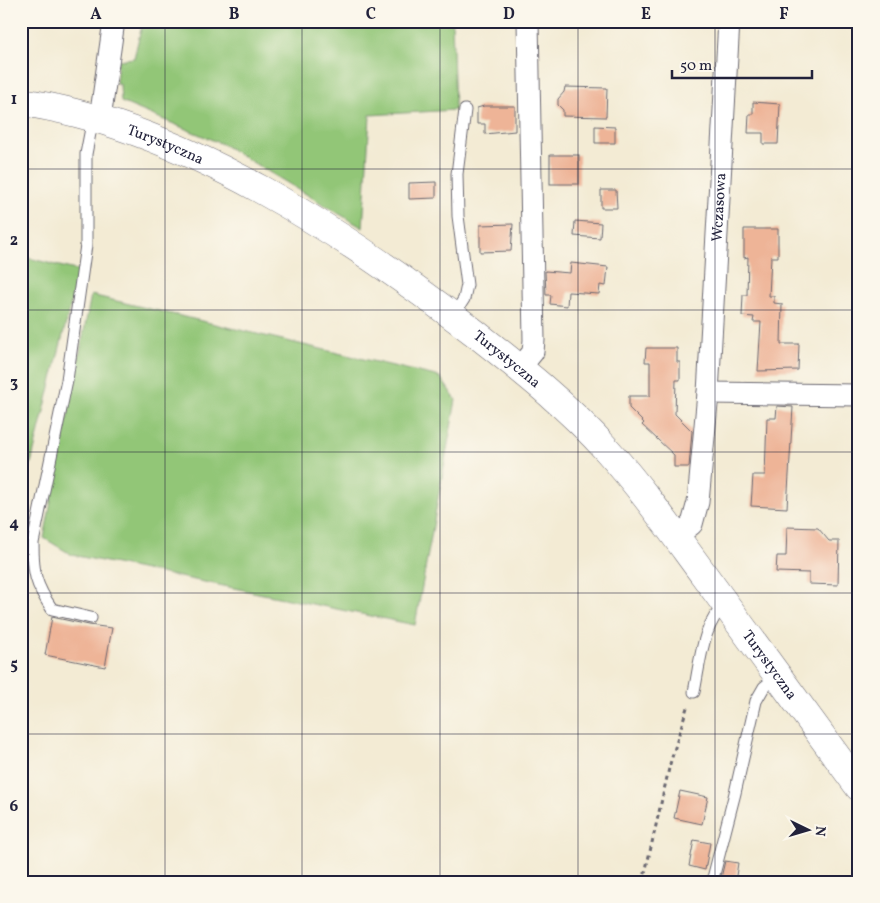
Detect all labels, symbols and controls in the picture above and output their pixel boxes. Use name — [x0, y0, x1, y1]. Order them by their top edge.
text: A — [90, 4, 102, 26]
text: B — [229, 4, 240, 26]
text: C — [366, 4, 376, 26]
text: D — [503, 4, 515, 26]
text: E — [641, 4, 651, 26]
text: F — [779, 4, 789, 26]
scale bar — [672, 48, 812, 80]
text: 50 m — [680, 56, 712, 77]
text: 1 — [11, 89, 17, 111]
street label: Turystyczna — [124, 120, 207, 171]
street label: Wczasowa — [708, 172, 732, 242]
text: 2 — [10, 230, 18, 252]
street label: Turystyczna — [468, 326, 545, 394]
text: 3 — [10, 372, 18, 394]
text: 4 — [9, 513, 19, 535]
street label: Turystyczna — [736, 627, 801, 705]
text: 5 — [10, 654, 18, 676]
text: 6 — [10, 796, 19, 818]
north arrow — [782, 806, 832, 856]
text: N — [810, 825, 829, 837]

